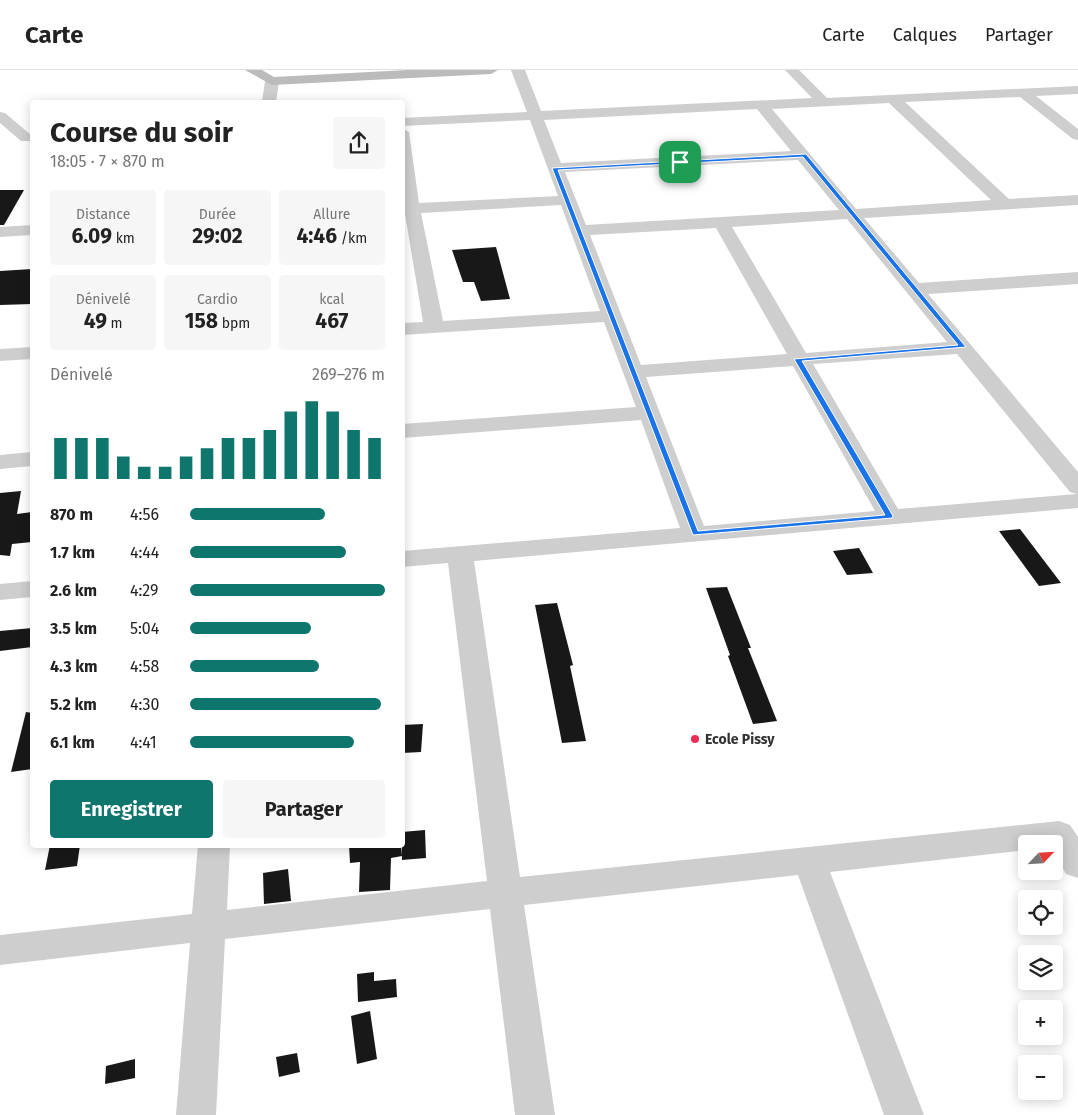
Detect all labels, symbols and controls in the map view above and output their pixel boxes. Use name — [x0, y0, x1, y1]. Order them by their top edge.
text: Carte — [25, 21, 83, 49]
text: Carte — [822, 24, 865, 46]
text: Calques — [893, 24, 957, 46]
text: Partager — [985, 24, 1053, 46]
text: Course du soir — [50, 116, 233, 149]
button: share — [333, 117, 385, 169]
pin — [659, 141, 701, 183]
icon: arrive — [666, 148, 694, 176]
text: 18:05 · 7 × 870 m — [50, 152, 165, 171]
text: Distance — [76, 206, 130, 223]
text: Durée — [199, 206, 236, 223]
text: Allure — [313, 206, 350, 223]
text: 6.09 — [72, 223, 112, 249]
text: 29:02 — [192, 223, 243, 249]
text: 4:46 — [296, 223, 337, 249]
text: km — [112, 230, 135, 247]
text: /km — [337, 230, 367, 247]
text: Dénivelé — [76, 291, 131, 308]
text: Cardio — [197, 291, 238, 308]
text: kcal — [319, 291, 344, 308]
text: 49 — [84, 308, 107, 334]
text: 158 — [185, 308, 218, 334]
text: 467 — [315, 308, 348, 334]
text: m — [107, 315, 123, 332]
text: bpm — [218, 315, 250, 332]
text: Dénivelé — [50, 365, 113, 384]
text: 269–276 m — [312, 365, 385, 384]
text: 870 m — [50, 505, 93, 524]
text: 4:56 — [130, 505, 159, 524]
text: 1.7 km — [50, 543, 95, 562]
text: 4:44 — [130, 543, 159, 562]
text: 2.6 km — [50, 581, 97, 600]
text: 4:29 — [130, 581, 159, 600]
text: 3.5 km — [50, 619, 97, 638]
text: 5:04 — [130, 619, 159, 638]
text: 4.3 km — [50, 657, 98, 676]
text: 4:58 — [130, 657, 159, 676]
text: 5.2 km — [50, 695, 97, 714]
text: 4:30 — [130, 695, 159, 714]
place label: Ecole Pissy — [705, 731, 775, 748]
text: 6.1 km — [50, 733, 95, 752]
text: 4:41 — [130, 733, 157, 752]
marker: Ecole Pissy — [689, 733, 701, 745]
button: Enregistrer — [50, 780, 213, 838]
button: Partager — [223, 780, 385, 838]
north arrow — [1018, 835, 1062, 880]
map controls — [1018, 835, 1063, 1100]
button: locate — [1018, 890, 1063, 935]
button: layers — [1018, 945, 1063, 990]
button: + — [1018, 1000, 1063, 1045]
button: − — [1018, 1055, 1063, 1100]

